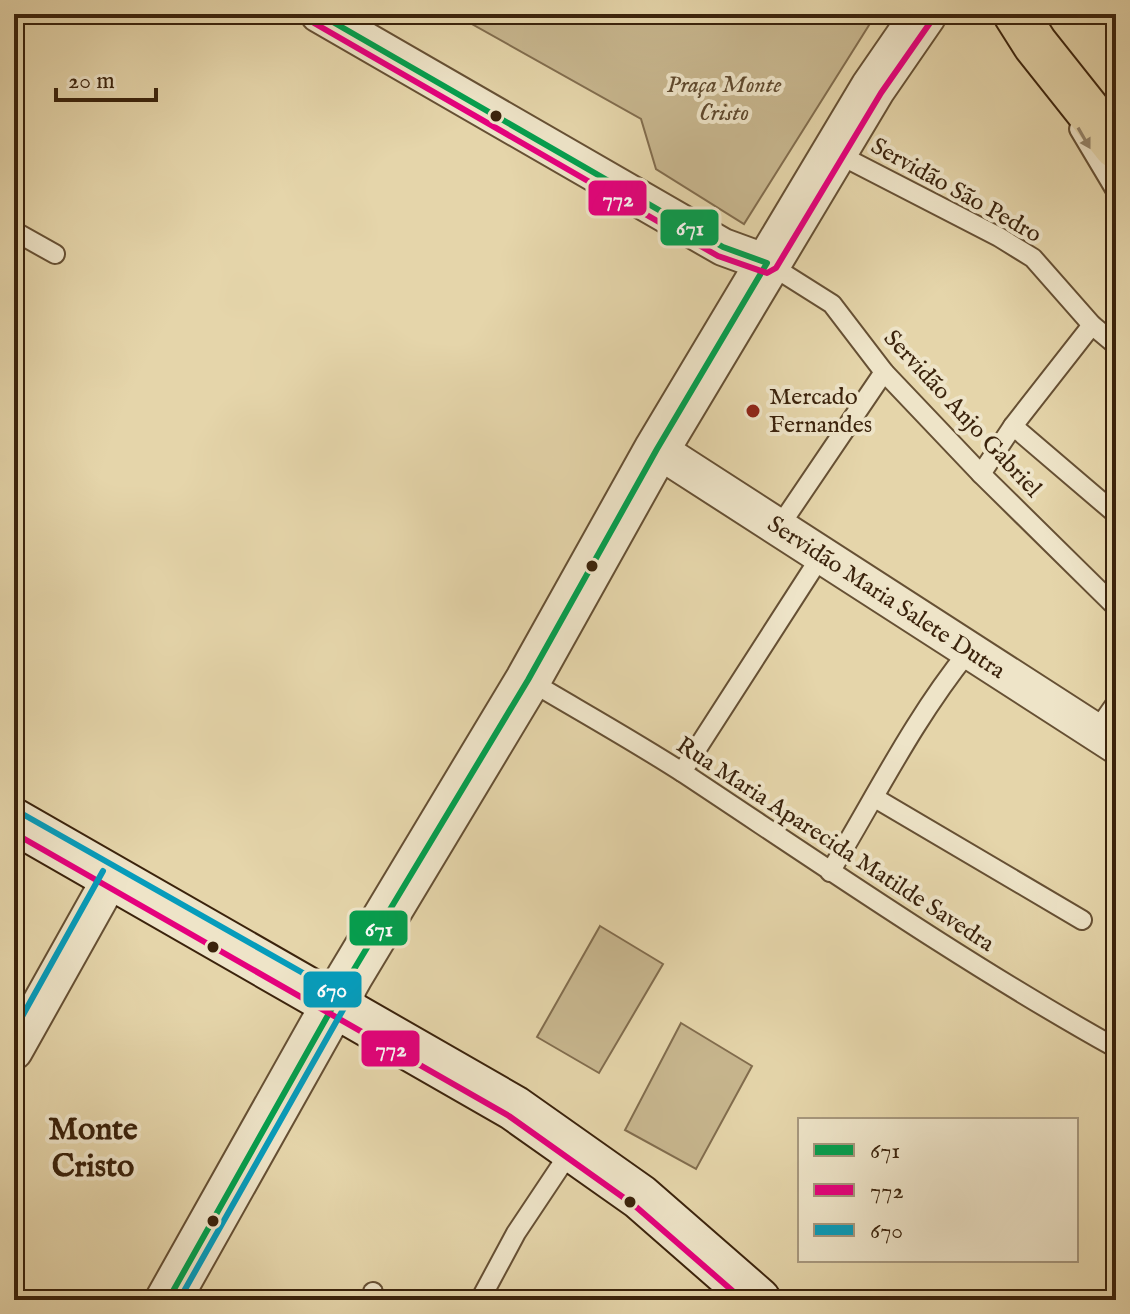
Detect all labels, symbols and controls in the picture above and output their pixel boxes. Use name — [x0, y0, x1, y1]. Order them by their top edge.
scale bar — [56, 52, 156, 102]
text: 20 m — [68, 66, 115, 97]
park label: Praça Monte Cristo — [667, 70, 781, 129]
unlabelled marker — [488, 108, 504, 124]
one-way arrow — [1077, 127, 1091, 149]
street label: Servidão São Pedro — [865, 131, 1047, 251]
line badge: 772 — [587, 179, 648, 217]
text: 772 — [603, 186, 633, 214]
line badge: 671 — [659, 208, 720, 247]
text: 671 — [676, 215, 704, 243]
street label: Servidão Anjo Gabriel — [876, 324, 1048, 505]
place label: Mercado Fernandes — [769, 382, 872, 441]
marker: Mercado Fernandes — [744, 402, 762, 420]
street label: Servidão Maria Salete Dutra — [761, 509, 1012, 687]
unlabelled marker — [584, 558, 600, 574]
street label: Rua Maria Aparecida Matilde Savedra — [670, 730, 1001, 960]
line badge: 671 — [348, 909, 409, 947]
text: 671 — [365, 916, 393, 944]
unlabelled marker — [205, 939, 221, 955]
line badge: 670 — [302, 970, 363, 1009]
text: 670 — [317, 977, 347, 1005]
line badge: 772 — [360, 1029, 421, 1068]
text: 772 — [376, 1036, 406, 1064]
district label: Monte Cristo — [48, 1110, 138, 1188]
legend — [798, 1118, 1078, 1262]
text: 671 — [870, 1136, 900, 1167]
text: 772 — [870, 1176, 904, 1207]
unlabelled marker — [622, 1194, 638, 1210]
unlabelled marker — [205, 1213, 221, 1229]
text: 670 — [870, 1216, 903, 1247]

